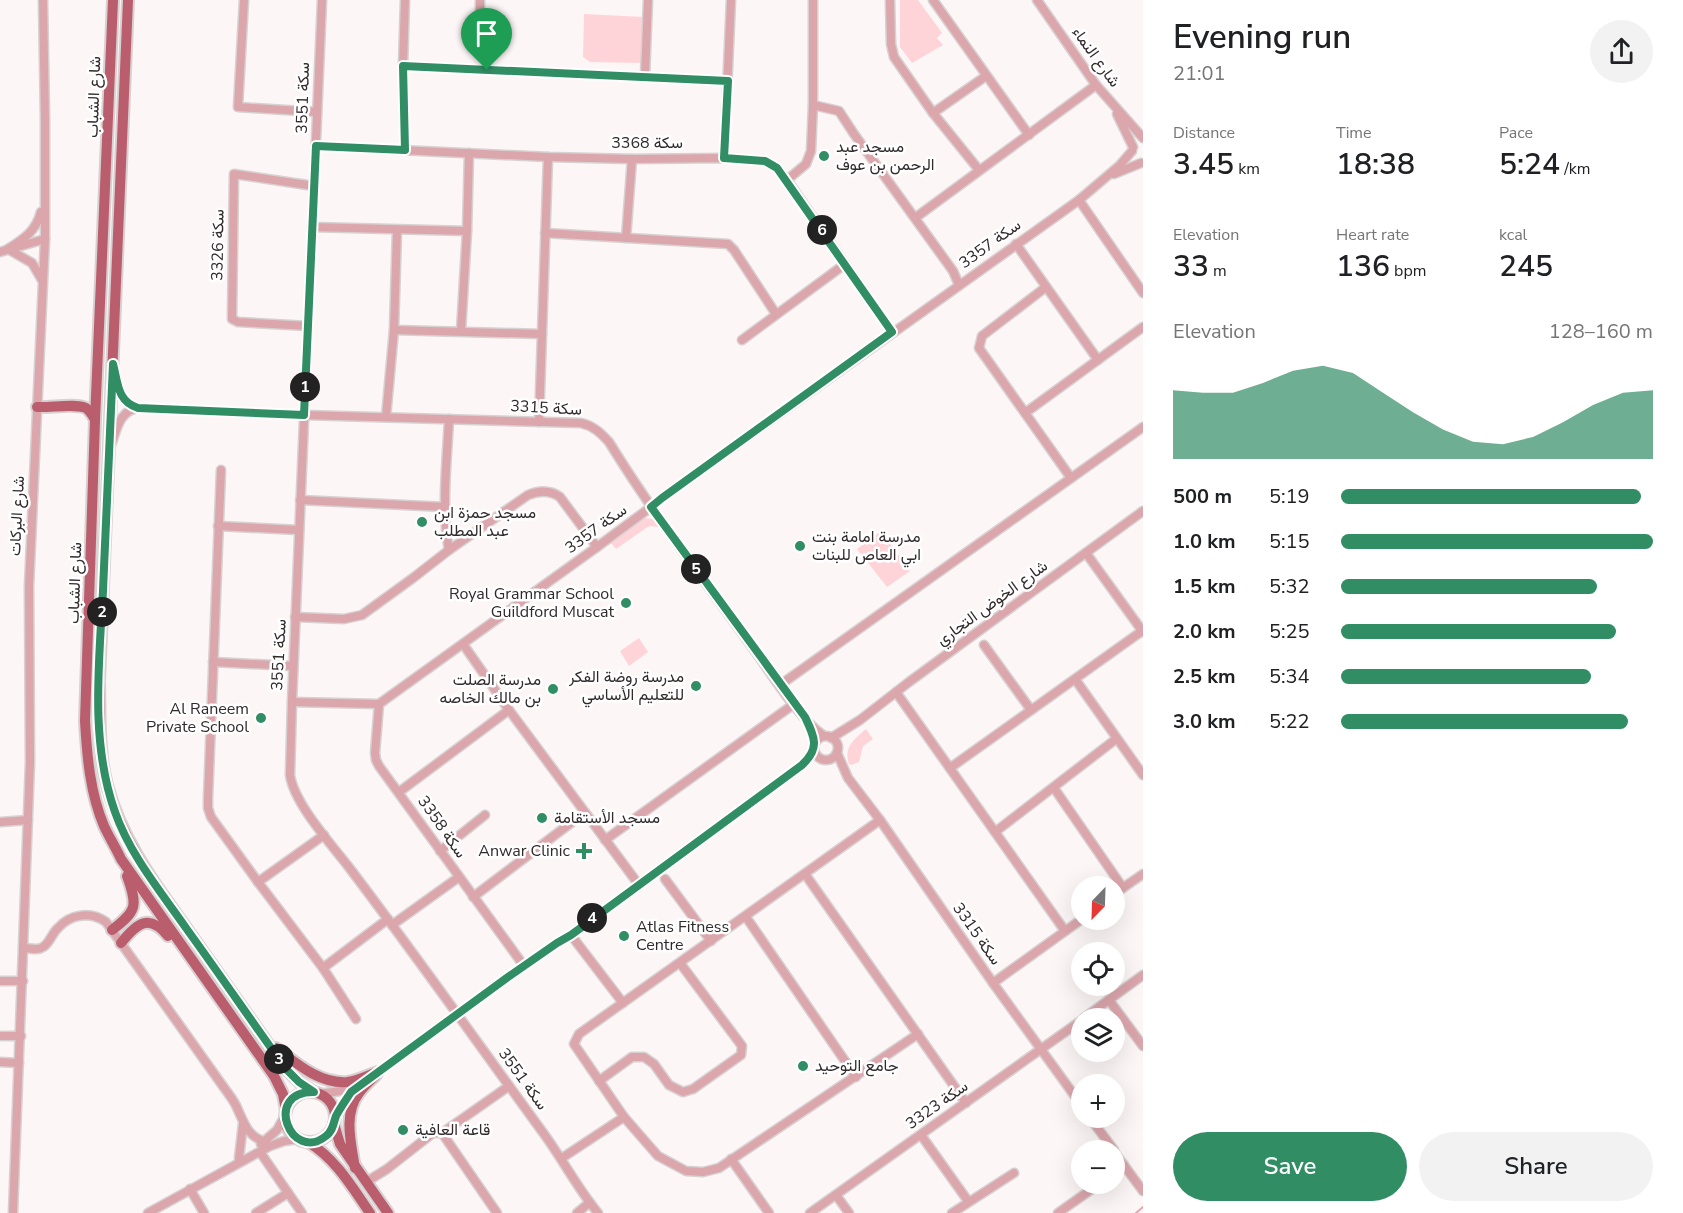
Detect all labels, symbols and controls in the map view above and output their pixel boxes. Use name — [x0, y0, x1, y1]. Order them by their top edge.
pin — [461, 8, 512, 70]
text: Evening run — [1173, 15, 1351, 60]
icon: arrive — [470, 17, 503, 50]
button: share — [1590, 20, 1653, 83]
street label: شارع النماء — [1067, 22, 1125, 92]
street label: شارع الشباب — [82, 56, 106, 138]
text: 21:01 — [1173, 60, 1226, 87]
street label: سكة 3551 — [291, 62, 315, 134]
text: Distance — [1173, 122, 1235, 144]
text: Time — [1336, 122, 1372, 144]
text: Pace — [1499, 122, 1533, 144]
street label: سكة 3368 — [611, 132, 683, 154]
place label: مسجد عبد الرحمن بن عوف — [836, 136, 935, 176]
text: 3.45 — [1173, 144, 1234, 185]
text: 18:38 — [1336, 144, 1415, 185]
text: 5:24 — [1499, 144, 1560, 185]
marker: مسجد عبد الرحمن بن عوف — [817, 149, 831, 163]
text: km — [1234, 158, 1260, 180]
text: /km — [1560, 158, 1590, 180]
street label: سكة 3326 — [206, 209, 230, 281]
street label: سكة 3357 — [955, 214, 1025, 274]
pin: 6 — [807, 215, 837, 245]
text: 6 — [817, 219, 827, 241]
text: Elevation — [1173, 224, 1239, 246]
text: Heart rate — [1336, 224, 1409, 246]
text: kcal — [1499, 224, 1527, 246]
text: 33 — [1173, 246, 1209, 287]
text: 136 — [1336, 246, 1390, 287]
text: 245 — [1499, 246, 1553, 287]
text: m — [1209, 260, 1227, 282]
text: bpm — [1390, 260, 1426, 282]
text: Elevation — [1173, 318, 1256, 345]
text: 128–160 m — [1549, 318, 1653, 345]
pin: 1 — [290, 372, 320, 402]
text: 1 — [300, 376, 310, 398]
street label: سكة 3315 — [510, 395, 582, 421]
street label: شارع البركات — [4, 475, 30, 557]
text: 500 m — [1173, 483, 1232, 510]
text: 5:19 — [1269, 483, 1310, 510]
street label: سكة 3357 — [561, 499, 631, 559]
place label: مسجد حمزة ابن عبد المطلب — [434, 502, 536, 542]
marker: مسجد حمزة ابن عبد المطلب — [415, 515, 429, 529]
place label: مدرسة امامة بنت ابي العاص للبنات — [812, 526, 921, 568]
text: 1.0 km — [1173, 528, 1236, 555]
text: 5:15 — [1269, 528, 1310, 555]
marker: مدرسة امامة بنت ابي العاص للبنات — [793, 539, 807, 553]
street label: شارع الشباب — [63, 542, 87, 624]
pin: 5 — [681, 554, 711, 584]
street label: شارع الخوض التجاري — [932, 555, 1053, 652]
text: 5 — [691, 558, 701, 580]
text: 1.5 km — [1173, 573, 1236, 600]
text: 5:32 — [1269, 573, 1310, 600]
place label: Royal Grammar School Guildford Muscat — [449, 583, 614, 623]
marker: Royal Grammar School Guildford Muscat — [619, 596, 633, 610]
pin: 2 — [87, 597, 117, 627]
text: 2 — [97, 601, 107, 623]
text: 2.0 km — [1173, 618, 1236, 645]
text: 5:25 — [1269, 618, 1310, 645]
street label: سكة 3551 — [266, 619, 292, 691]
text: 2.5 km — [1173, 663, 1236, 690]
text: 5:34 — [1269, 663, 1310, 690]
place label: مدرسة روضة الفكر للتعليم الأساسي — [568, 666, 684, 708]
place label: مدرسة الصلت بن مالك الخاصه — [440, 669, 541, 709]
marker: مدرسة روضة الفكر للتعليم الأساسي — [689, 679, 703, 693]
marker: مدرسة الصلت بن مالك الخاصه — [546, 682, 560, 696]
place label: Al Raneem Private School — [146, 698, 249, 738]
text: 3.0 km — [1173, 708, 1236, 735]
text: 5:22 — [1269, 708, 1310, 735]
marker: Al Raneem Private School — [254, 711, 268, 725]
street label: سكة 3358 — [412, 791, 472, 863]
place label: مسجد الأستقامة — [554, 807, 660, 829]
marker: مسجد الأستقامة — [535, 811, 549, 825]
place label: Anwar Clinic — [478, 840, 571, 862]
marker: Anwar Clinic — [575, 842, 593, 860]
north arrow — [1071, 876, 1125, 930]
map controls — [1071, 876, 1125, 1194]
street label: سكة 3315 — [947, 898, 1007, 970]
pin: 4 — [577, 903, 607, 933]
text: 4 — [587, 907, 597, 929]
place label: Atlas Fitness Centre — [636, 916, 729, 956]
marker: Atlas Fitness Centre — [617, 929, 631, 943]
button: locate — [1071, 942, 1125, 996]
button: layers — [1071, 1008, 1125, 1062]
pin: 3 — [264, 1044, 294, 1074]
street label: سكة 3551 — [493, 1044, 553, 1114]
text: 3 — [274, 1048, 284, 1070]
place label: جامع التوحيد — [815, 1055, 899, 1077]
marker: جامع التوحيد — [796, 1059, 810, 1073]
button: + — [1071, 1074, 1125, 1128]
street label: سكة 3323 — [901, 1075, 973, 1135]
place label: قاعة العافية — [415, 1119, 490, 1141]
marker: قاعة العافية — [396, 1123, 410, 1137]
button: Save — [1173, 1132, 1407, 1201]
button: Share — [1419, 1132, 1653, 1201]
button: − — [1071, 1140, 1125, 1194]

